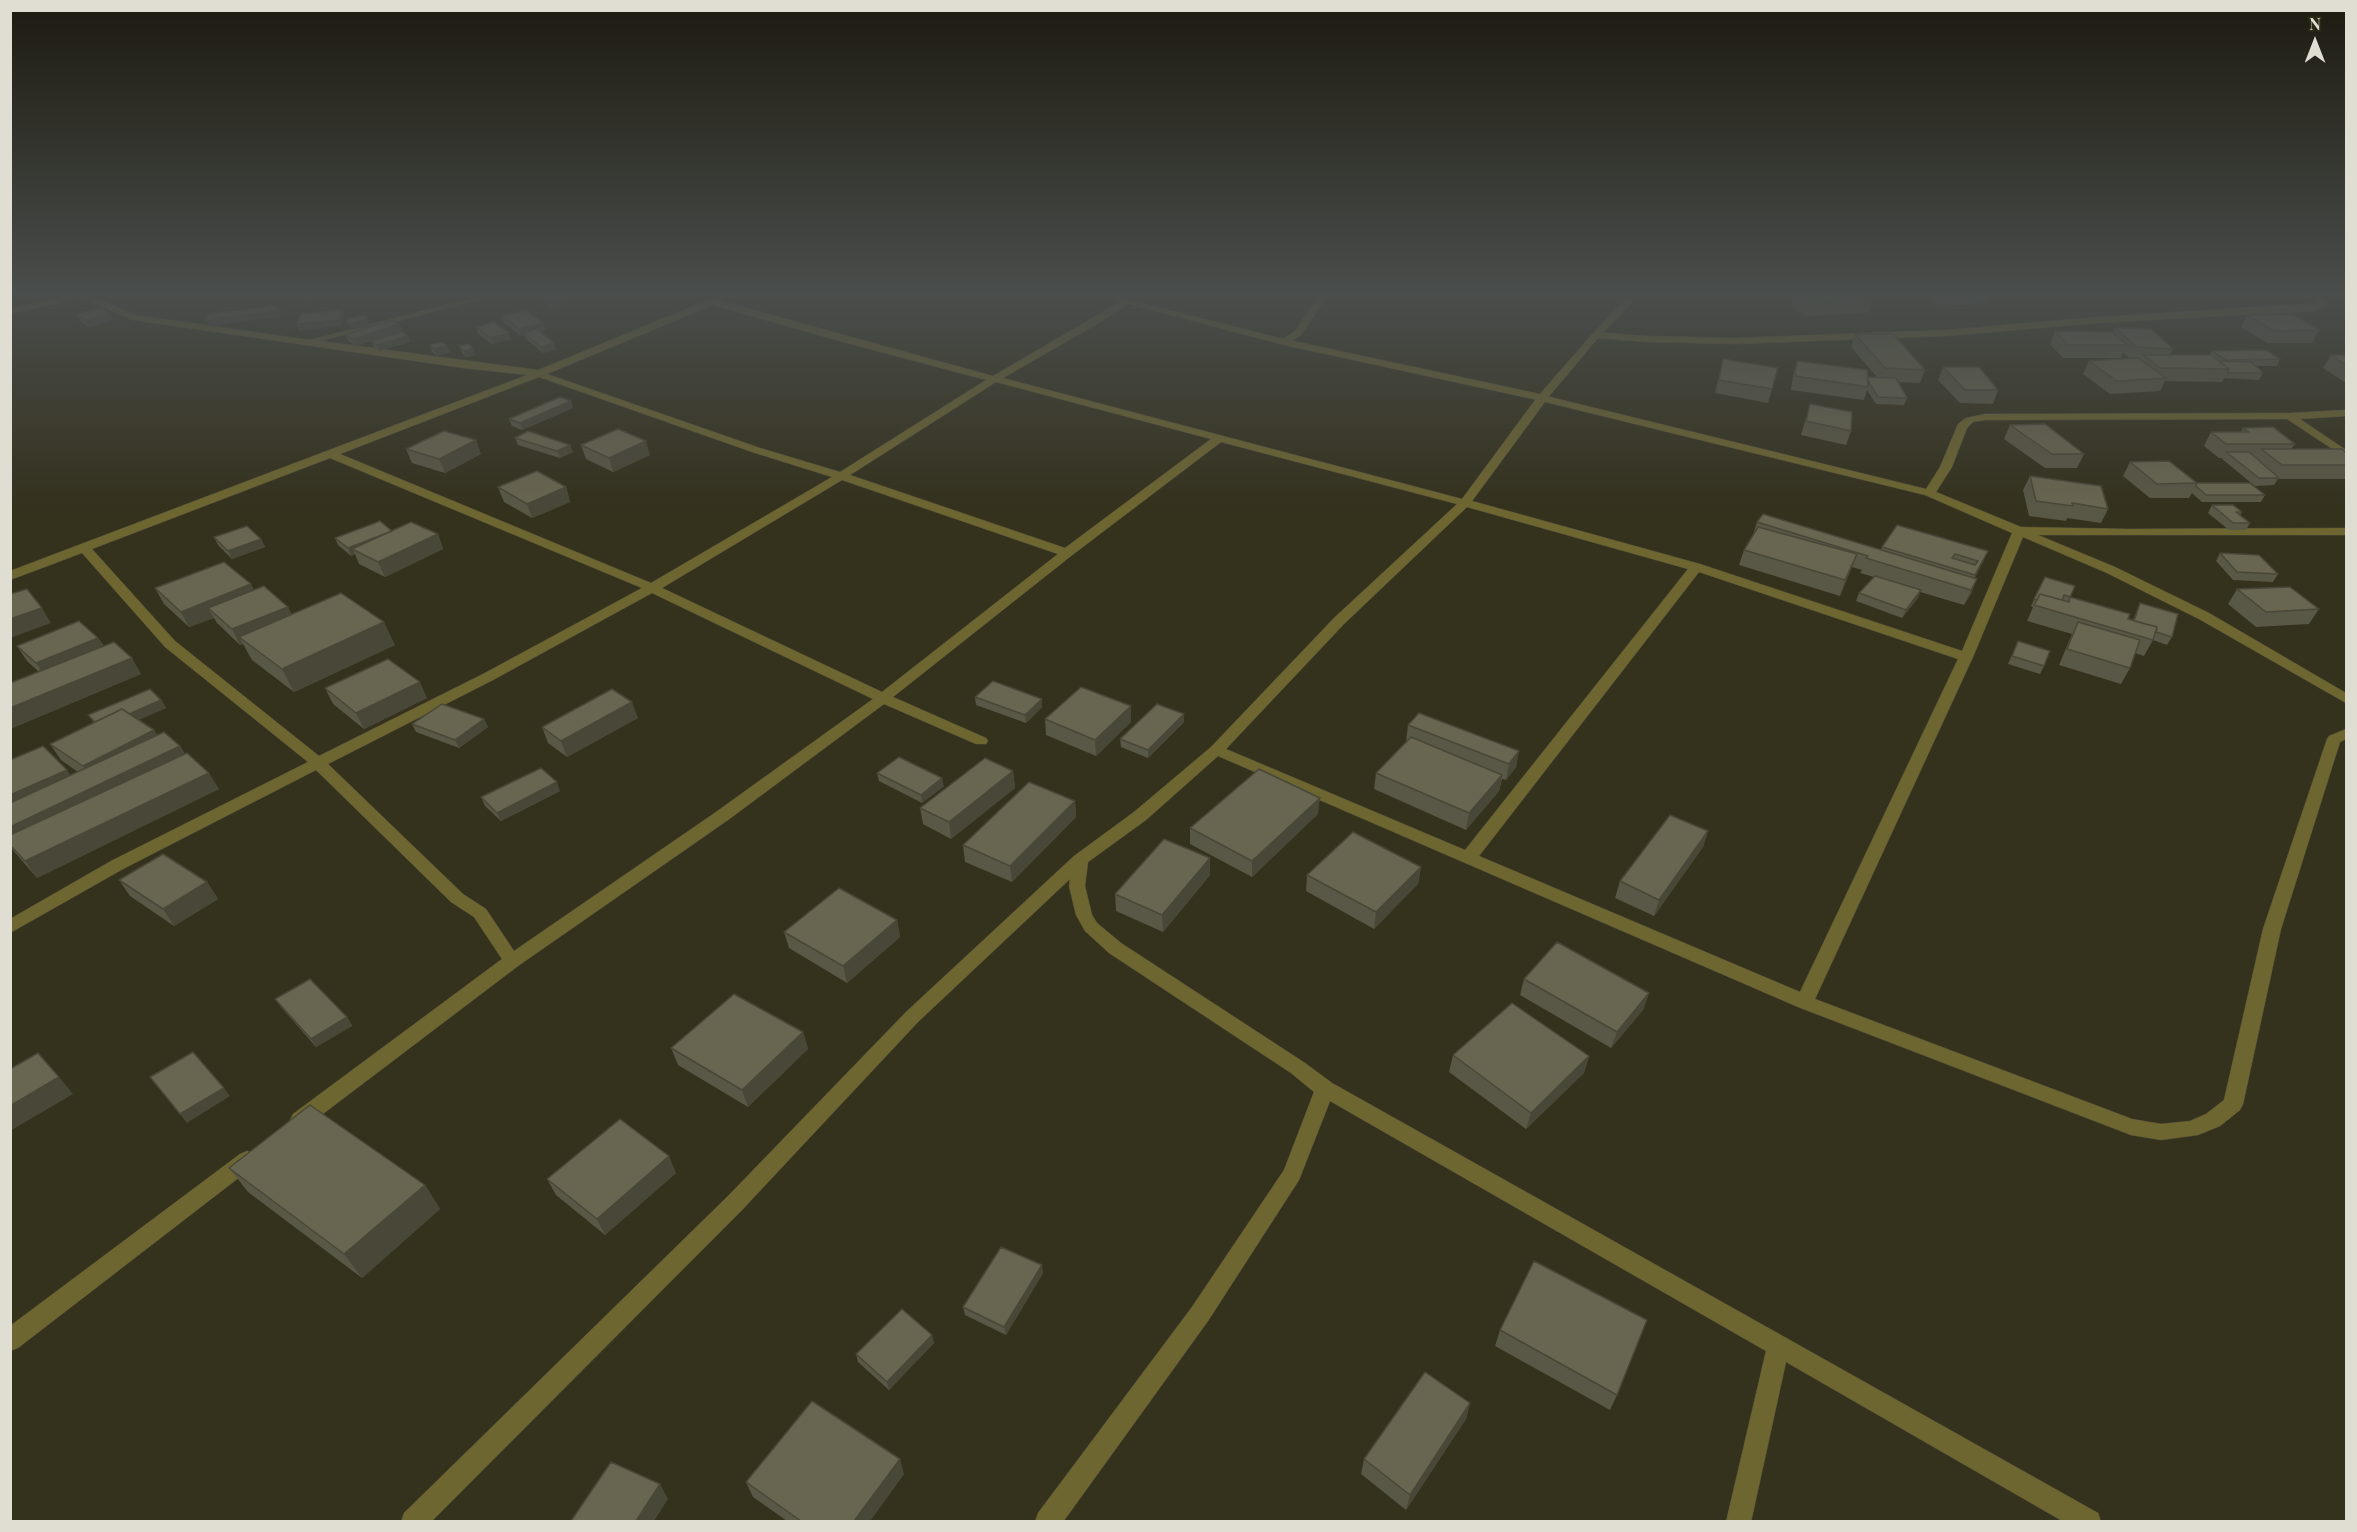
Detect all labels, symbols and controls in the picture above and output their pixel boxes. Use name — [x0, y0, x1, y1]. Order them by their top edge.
north arrow — [2285, 12, 2345, 72]
text: N — [2309, 13, 2321, 34]

